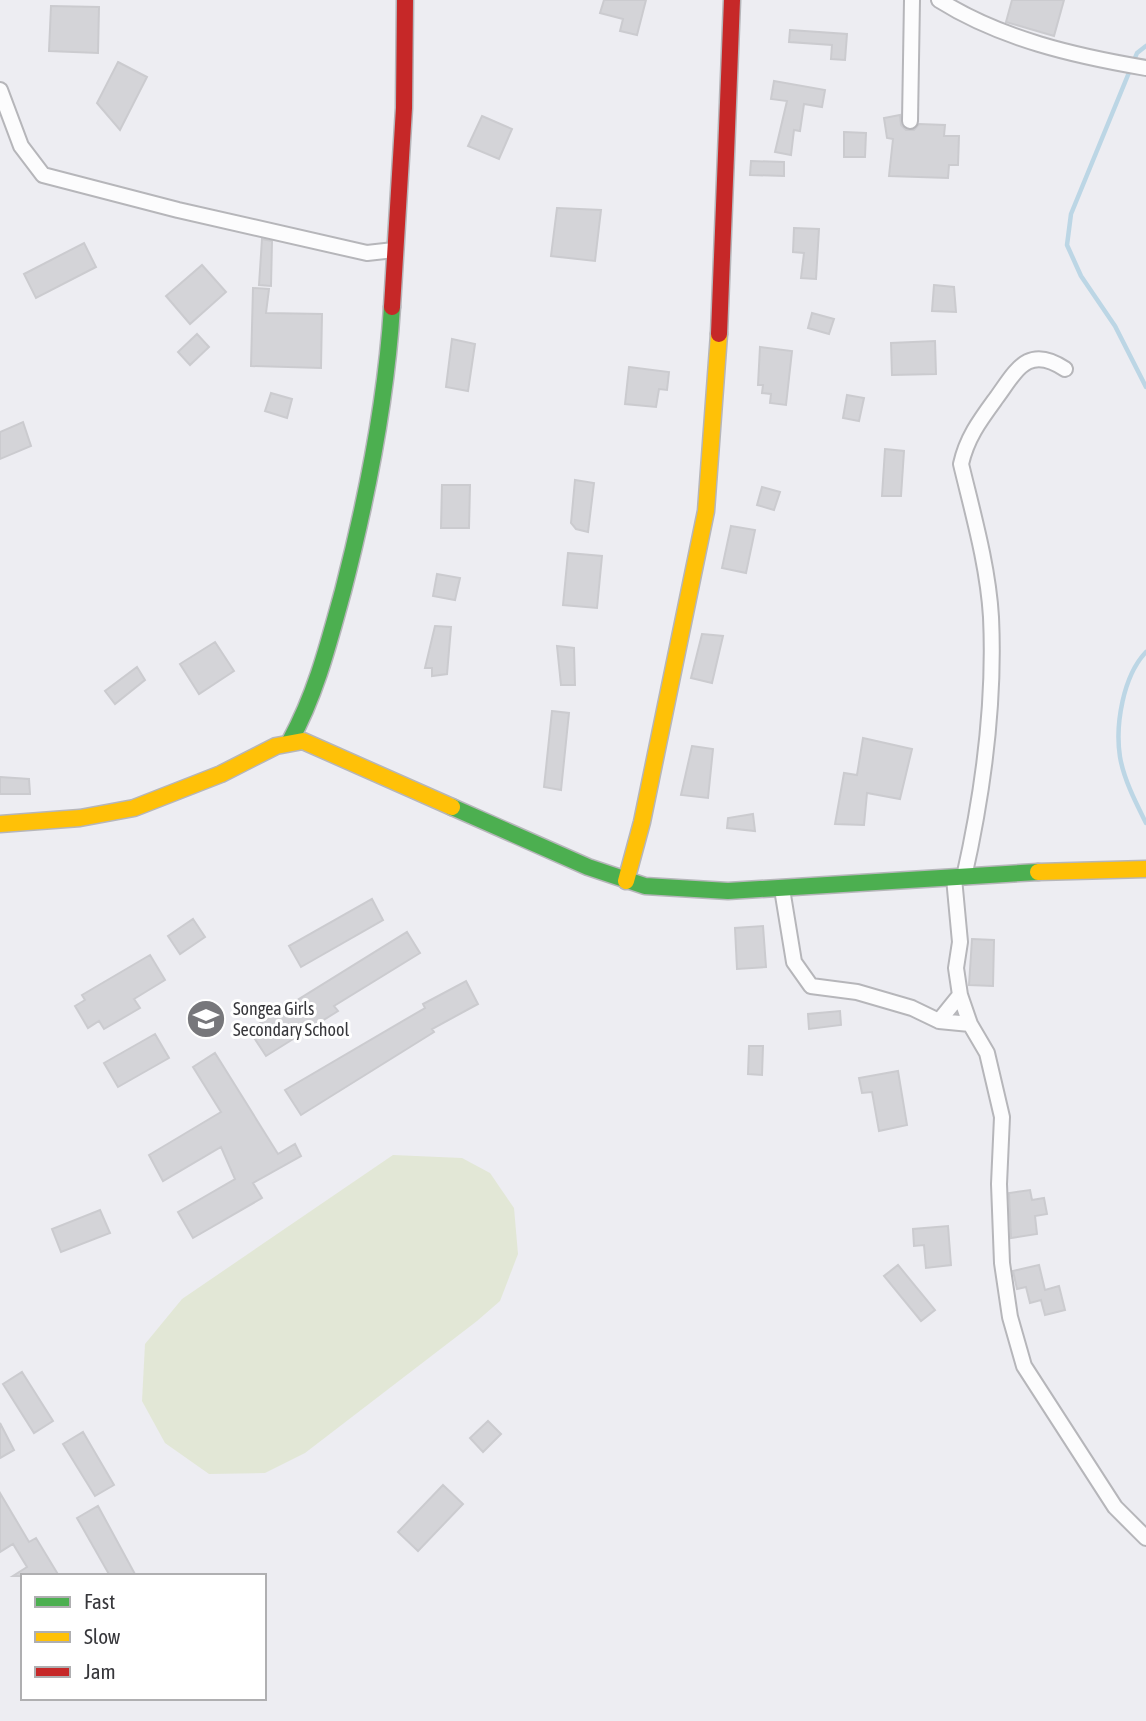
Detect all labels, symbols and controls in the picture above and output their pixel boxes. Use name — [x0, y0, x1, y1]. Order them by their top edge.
school or university icon: Songea Girls Secondary School — [185, 998, 227, 1040]
place label: Songea Girls Secondary School — [233, 998, 349, 1040]
legend — [21, 1574, 266, 1700]
text: Fast — [84, 1589, 115, 1613]
text: Slow — [84, 1624, 121, 1648]
text: Jam — [84, 1659, 116, 1683]

